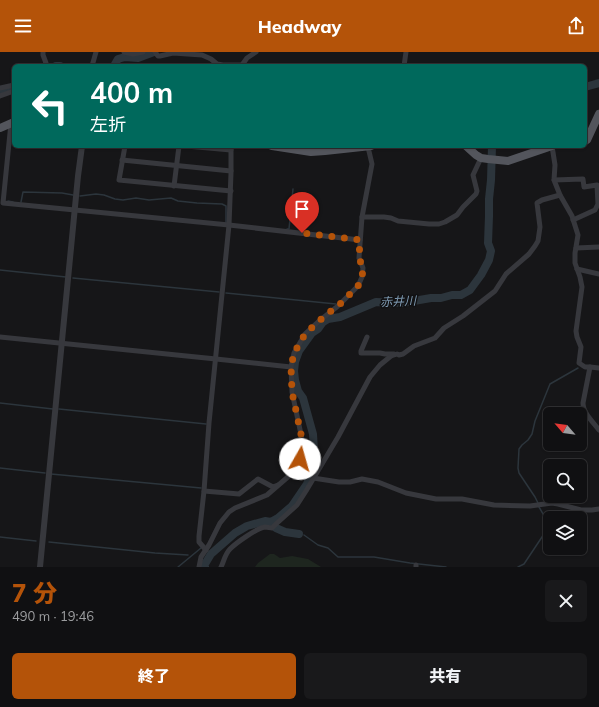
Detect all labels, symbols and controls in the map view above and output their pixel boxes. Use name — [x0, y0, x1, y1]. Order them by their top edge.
icon: menu — [12, 15, 34, 37]
text: Headway — [258, 15, 341, 38]
icon: share — [565, 15, 587, 37]
text: 400 m — [90, 75, 173, 110]
icon: left — [24, 80, 76, 132]
text: 左折 — [90, 113, 126, 136]
pin — [285, 192, 319, 233]
icon: arrive — [291, 198, 313, 220]
water label: 赤井川 — [380, 293, 418, 309]
north arrow — [543, 407, 587, 451]
map controls — [543, 407, 587, 555]
position arrow — [279, 438, 321, 480]
button: search — [543, 459, 587, 503]
button: layers — [543, 511, 587, 555]
text: 7 分 — [12, 578, 57, 608]
button: close — [545, 580, 587, 622]
text: 490 m · 19:46 — [12, 608, 94, 624]
button: 終了 — [12, 653, 296, 699]
button: 共有 — [304, 653, 587, 699]

